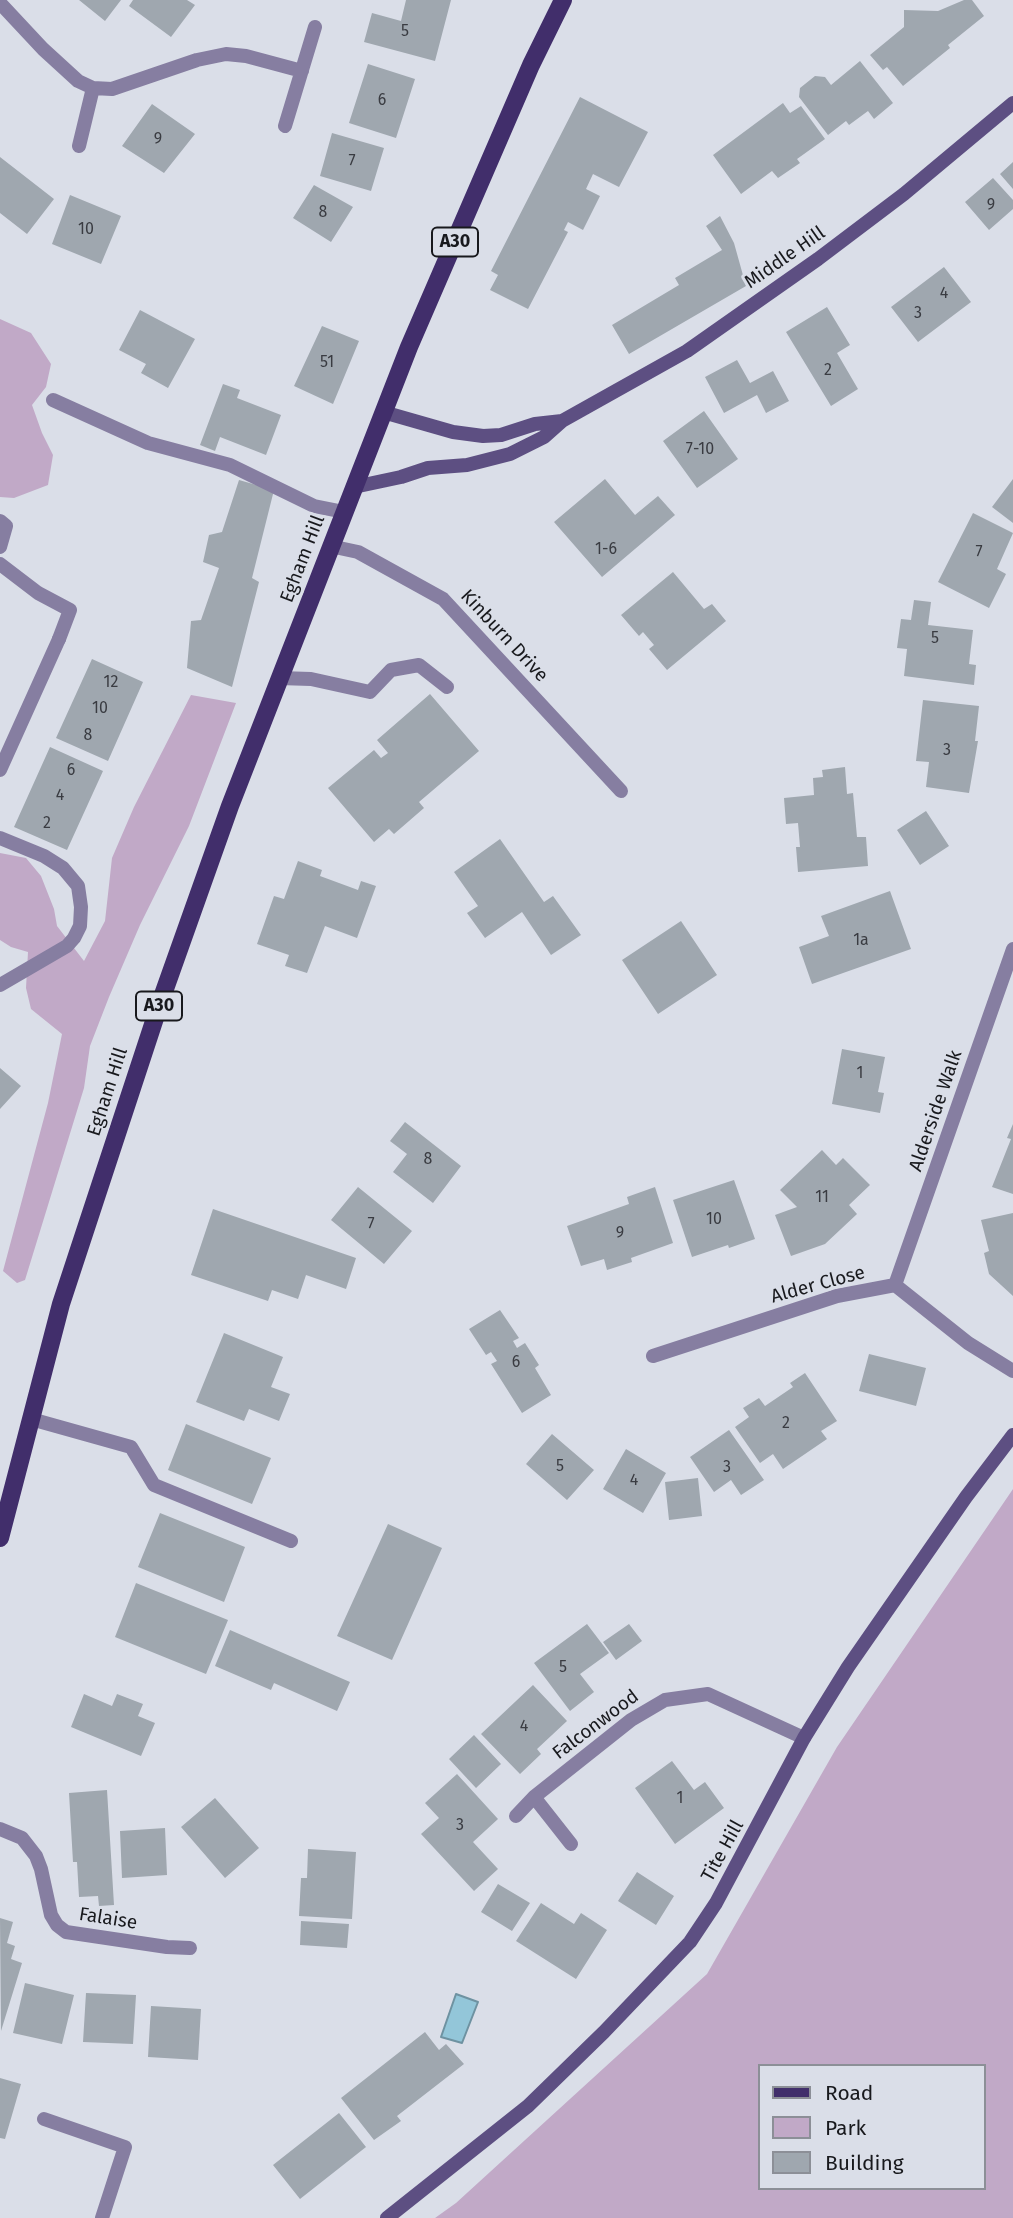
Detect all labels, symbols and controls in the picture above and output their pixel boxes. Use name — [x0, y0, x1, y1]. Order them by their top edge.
house number: 5 — [401, 22, 409, 42]
house number: 6 — [378, 91, 386, 111]
house number: 9 — [154, 130, 162, 150]
house number: 7 — [348, 152, 356, 172]
house number: 9 — [987, 196, 995, 216]
house number: 8 — [319, 203, 327, 223]
house number: 10 — [78, 220, 94, 240]
street label: Middle Hill — [740, 222, 830, 294]
road number: A30 — [432, 228, 478, 256]
house number: 4 — [940, 284, 948, 304]
house number: 3 — [914, 304, 922, 324]
house number: 51 — [320, 353, 334, 373]
house number: 2 — [824, 361, 832, 381]
house number: 7-10 — [686, 440, 714, 460]
street label: Egham Hill — [276, 512, 330, 606]
house number: 1-6 — [595, 540, 617, 560]
house number: 7 — [975, 543, 983, 563]
street label: Kinburn Drive — [455, 585, 553, 687]
house number: 5 — [931, 629, 939, 649]
house number: 12 — [104, 673, 118, 693]
house number: 10 — [92, 699, 108, 719]
house number: 8 — [84, 726, 92, 746]
house number: 3 — [943, 741, 951, 761]
house number: 6 — [67, 761, 75, 781]
house number: 4 — [56, 786, 64, 806]
house number: 2 — [43, 814, 51, 834]
house number: 1a — [853, 931, 869, 951]
road number: A30 — [136, 992, 182, 1021]
street label: Egham Hill — [83, 1045, 133, 1139]
street label: Alderside Walk — [905, 1047, 967, 1175]
house number: 1 — [857, 1064, 863, 1084]
house number: 8 — [424, 1150, 432, 1170]
house number: 11 — [815, 1188, 829, 1208]
house number: 10 — [706, 1210, 722, 1230]
house number: 7 — [367, 1215, 375, 1235]
house number: 9 — [616, 1224, 624, 1244]
street label: Alder Close — [768, 1261, 868, 1309]
house number: 6 — [512, 1353, 520, 1373]
house number: 2 — [782, 1414, 790, 1434]
house number: 5 — [556, 1457, 564, 1477]
house number: 3 — [723, 1458, 731, 1478]
house number: 4 — [630, 1471, 638, 1491]
house number: 5 — [559, 1658, 567, 1678]
street label: Falconwood — [548, 1685, 644, 1765]
house number: 4 — [520, 1717, 528, 1737]
house number: 1 — [677, 1789, 683, 1809]
house number: 3 — [456, 1816, 464, 1836]
street label: Tite Hill — [697, 1816, 749, 1886]
street label: Falaise — [77, 1903, 139, 1935]
legend — [758, 2064, 985, 2190]
text: Road — [825, 2080, 873, 2106]
text: Park — [825, 2115, 866, 2141]
text: Building — [825, 2150, 904, 2176]

